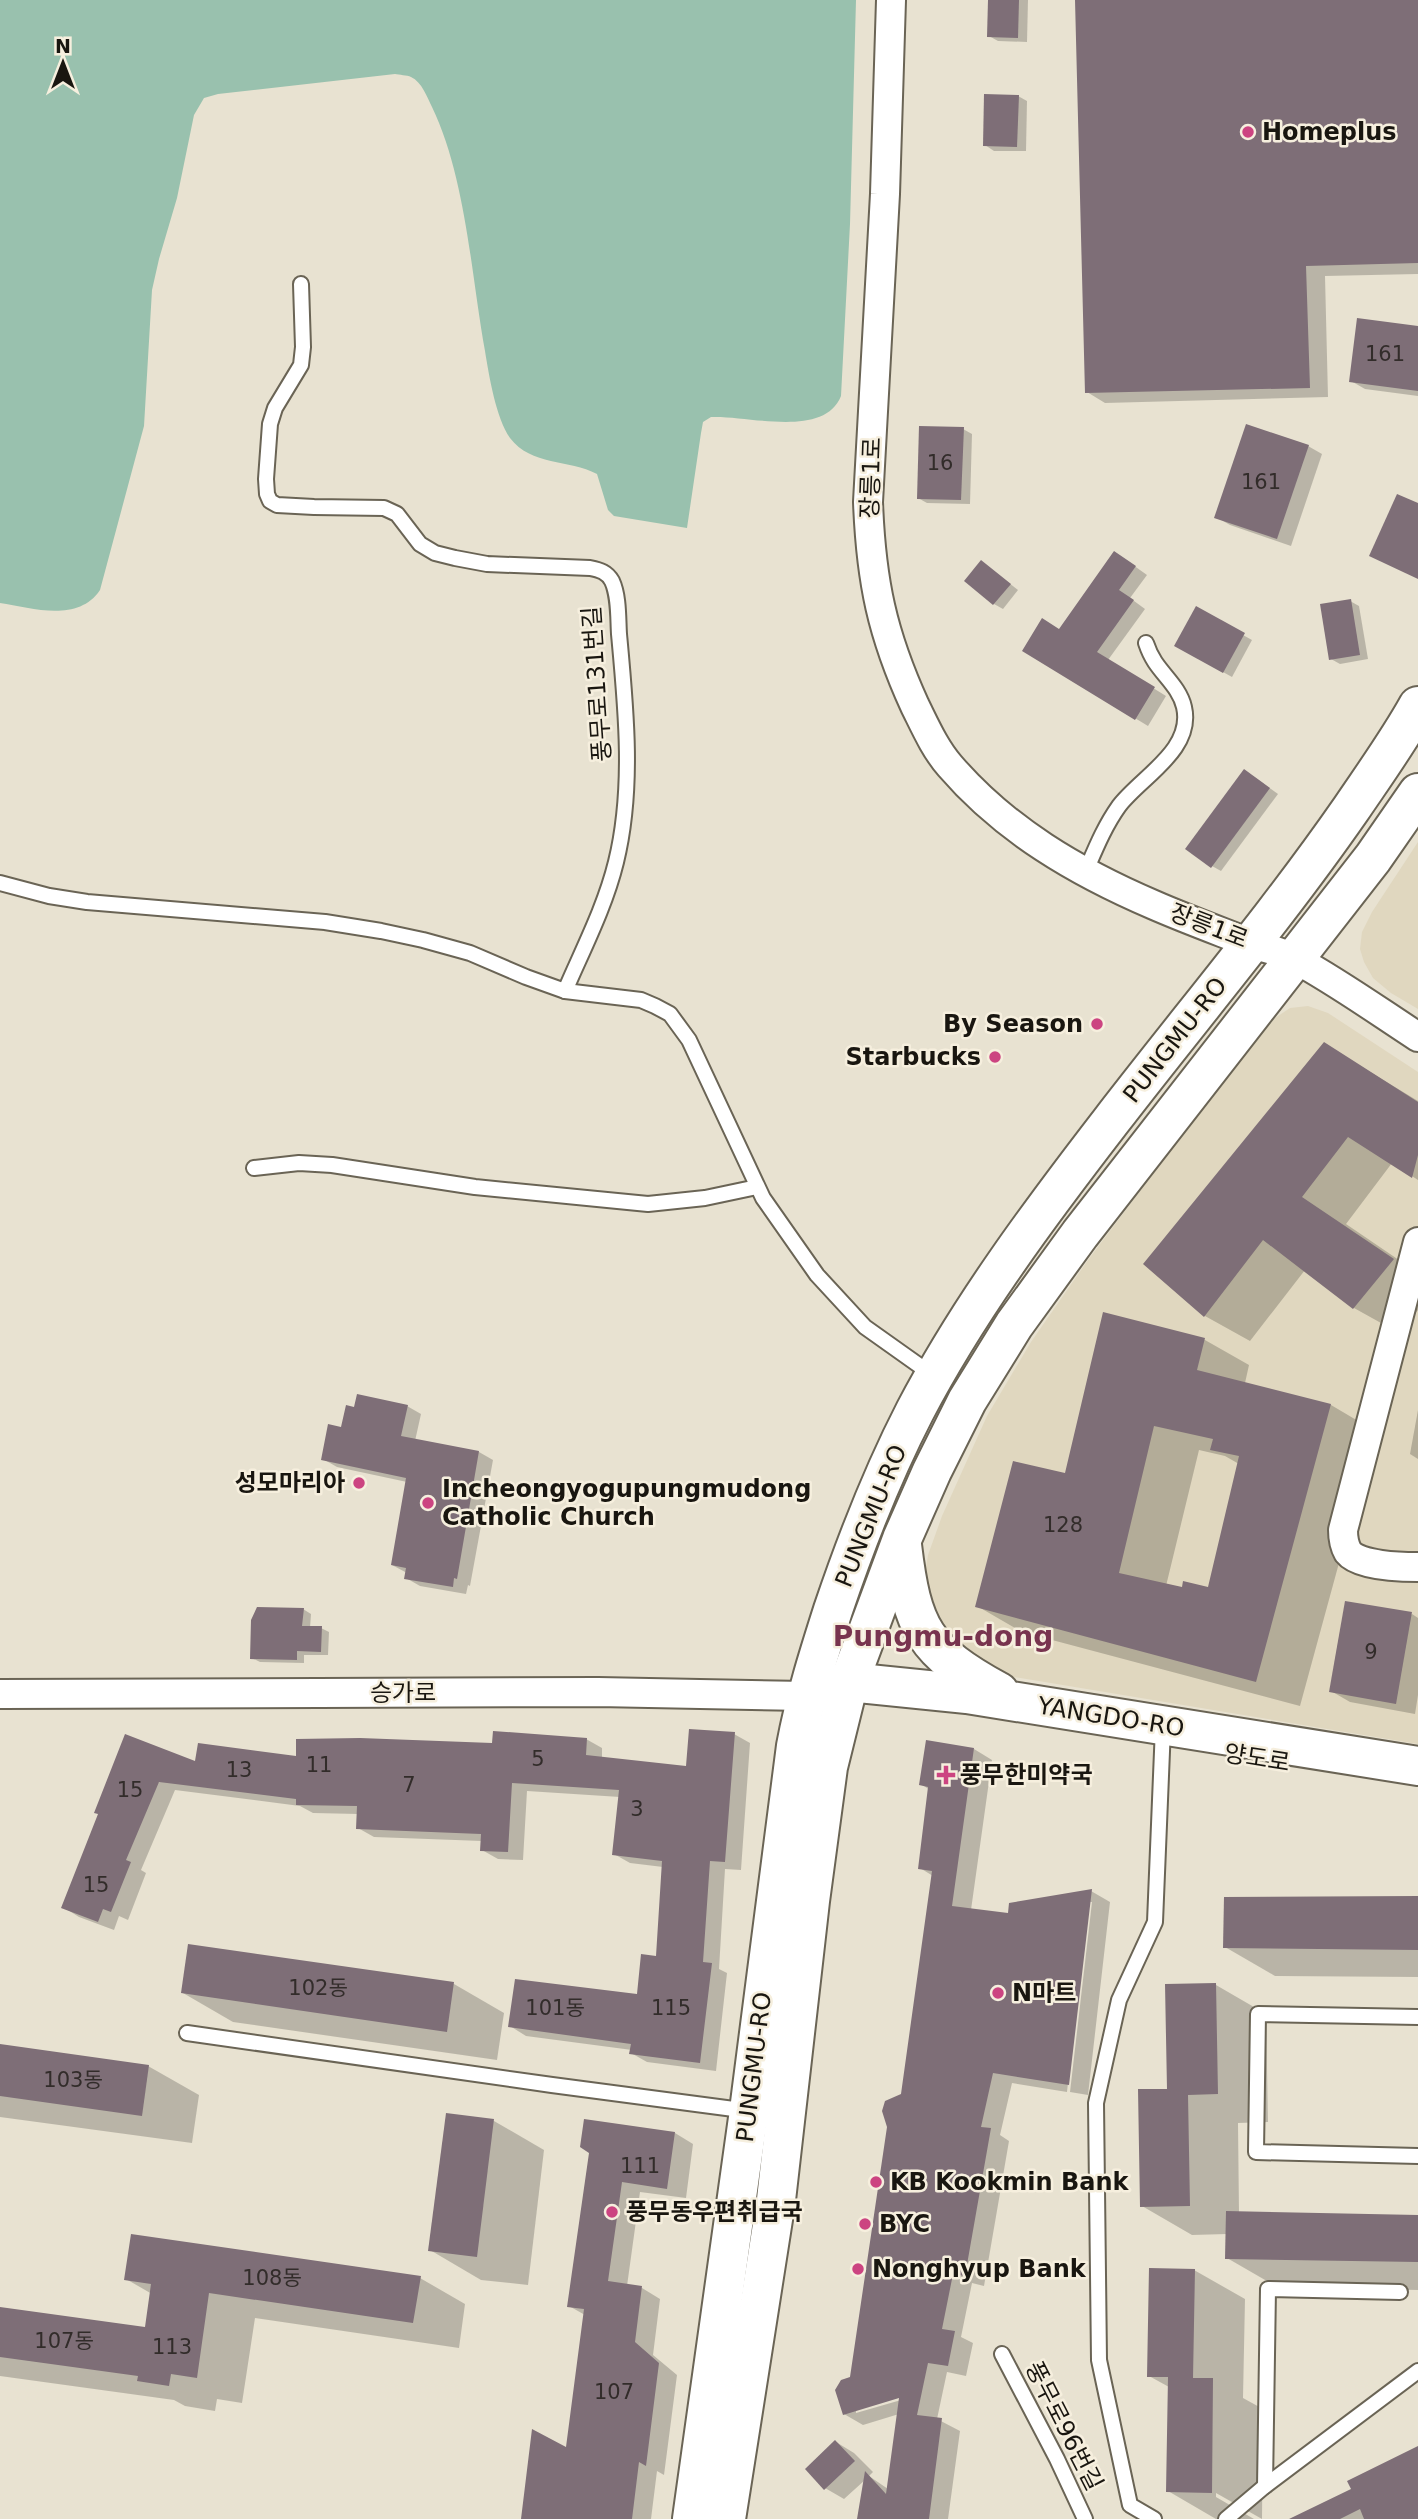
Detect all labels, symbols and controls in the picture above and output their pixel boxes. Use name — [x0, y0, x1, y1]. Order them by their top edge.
north arrow — [28, 28, 98, 98]
text: N — [55, 35, 71, 57]
place label: Homeplus — [1262, 118, 1397, 146]
marker: Homeplus — [1240, 124, 1256, 140]
house number: 161 — [1365, 342, 1405, 366]
street label: 장릉1로 — [856, 437, 886, 519]
house number: 16 — [927, 451, 953, 475]
house number: 161 — [1241, 470, 1281, 494]
street label: 풍무로131번길 — [578, 605, 616, 763]
street label: 장릉1로 — [1166, 898, 1252, 954]
street label: PUNGMU-RO — [1117, 972, 1233, 1108]
place label: By Season — [943, 1010, 1083, 1038]
marker: By Season — [1089, 1016, 1105, 1032]
place label: Starbucks — [845, 1043, 981, 1071]
marker: Starbucks — [987, 1049, 1003, 1065]
street label: PUNGMU-RO — [830, 1441, 912, 1591]
place label: 성모마리아 — [235, 1469, 345, 1497]
marker: 성모마리아 — [351, 1475, 367, 1491]
place label: Incheongyogupungmudong Catholic Church — [442, 1475, 811, 1531]
marker: Incheongyogupungmudong Catholic Church — [420, 1495, 436, 1511]
house number: 128 — [1043, 1513, 1083, 1537]
district label: Pungmu-dong — [833, 1620, 1053, 1653]
house number: 9 — [1364, 1640, 1378, 1664]
street label: 승가로 — [370, 1679, 436, 1707]
street label: YANGDO-RO — [1035, 1691, 1186, 1742]
street label: 양도로 — [1222, 1739, 1292, 1777]
house number: 5 — [531, 1747, 545, 1771]
house number: 11 — [306, 1753, 332, 1777]
house number: 13 — [226, 1758, 252, 1782]
place label: 풍무한미약국 — [960, 1761, 1092, 1789]
marker: 풍무한미약국 — [938, 1767, 954, 1783]
house number: 7 — [402, 1773, 416, 1797]
house number: 15 — [117, 1778, 143, 1802]
house number: 3 — [630, 1797, 644, 1821]
house number: 15 — [83, 1873, 109, 1897]
house number: 102동 — [288, 1976, 348, 2000]
place label: N마트 — [1012, 1979, 1076, 2007]
marker: N마트 — [990, 1985, 1006, 2001]
street label: PUNGMU-RO — [731, 1990, 777, 2144]
house number: 101동 — [525, 1996, 585, 2020]
house number: 115 — [651, 1996, 691, 2020]
house number: 103동 — [43, 2068, 103, 2092]
house number: 111 — [620, 2154, 660, 2178]
place label: KB Kookmin Bank — [890, 2168, 1130, 2196]
marker: KB Kookmin Bank — [868, 2174, 884, 2190]
place label: 풍무동우편취급국 — [626, 2198, 803, 2226]
marker: 풍무동우편취급국 — [604, 2204, 620, 2220]
place label: BYC — [879, 2210, 930, 2238]
marker: BYC — [857, 2216, 873, 2232]
place label: Nonghyup Bank — [872, 2255, 1087, 2283]
marker: Nonghyup Bank — [850, 2261, 866, 2277]
house number: 108동 — [242, 2266, 302, 2290]
house number: 107동 — [34, 2329, 94, 2353]
house number: 113 — [152, 2335, 192, 2359]
street label: 풍무로96번길 — [1020, 2357, 1108, 2495]
house number: 107 — [594, 2380, 634, 2404]

